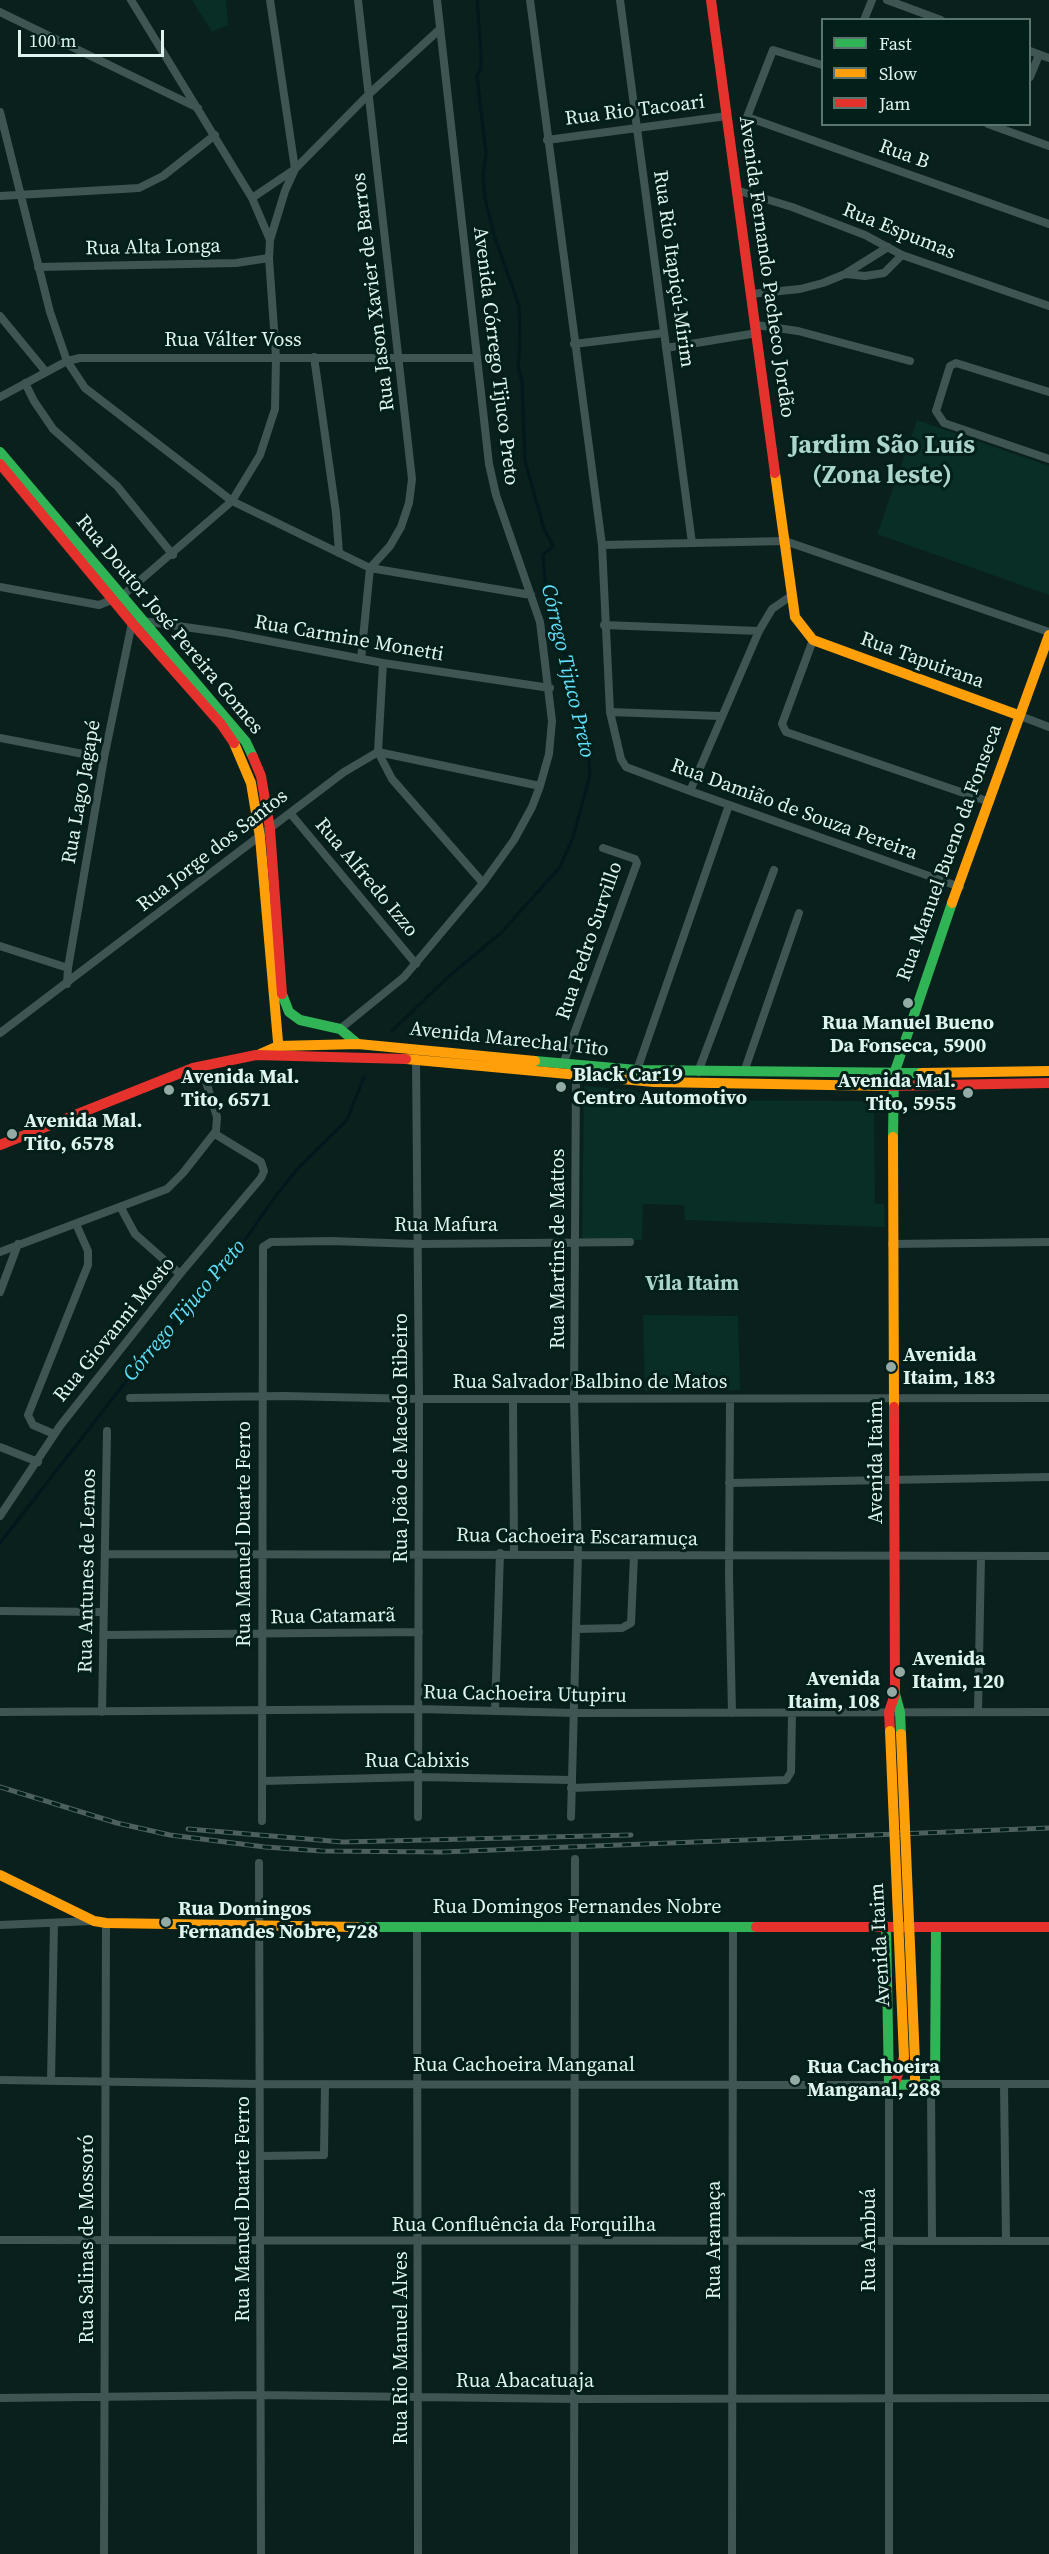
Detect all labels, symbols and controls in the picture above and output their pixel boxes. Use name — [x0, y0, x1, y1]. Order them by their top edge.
scale bar — [21, 18, 166, 56]
legend — [821, 18, 1031, 126]
text: 100 m — [29, 28, 76, 53]
text: Fast — [879, 31, 912, 56]
text: Slow — [879, 61, 917, 86]
street label: Rua Rio Tacoari — [564, 91, 706, 131]
text: Jam — [879, 91, 911, 116]
street label: Avenida Fernando Pacheco Jordão — [733, 115, 799, 419]
street label: Rua B — [876, 135, 932, 175]
street label: Rua Rio Itapiçú-Mirim — [647, 169, 699, 369]
street label: Rua Jason Xavier de Barros — [347, 171, 401, 413]
street label: Rua Espumas — [839, 198, 959, 266]
street label: Avenida Córrego Tijuco Preto — [467, 225, 523, 487]
street label: Rua Alta Longa — [85, 235, 221, 261]
street label: Rua Válter Voss — [164, 329, 302, 353]
district label: Jardim São Luís (Zona leste) — [789, 430, 975, 491]
street label: Rua Doutor José Pereira Gomes — [70, 511, 268, 739]
water label: Córrego Tijuco Preto — [535, 582, 599, 760]
street label: Rua Carmine Monetti — [253, 611, 445, 667]
street label: Rua Tapuirana — [857, 627, 987, 695]
street label: Rua Lago Jagapé — [58, 718, 106, 866]
street label: Rua Manuel Bueno da Fonseca — [892, 721, 1008, 985]
street label: Rua Damião de Souza Pereira — [667, 754, 921, 866]
street label: Rua Jorge dos Santos — [133, 785, 293, 917]
street label: Rua Alfredo Izzo — [309, 814, 423, 942]
street label: Rua Pedro Survillo — [552, 859, 628, 1023]
marker: Rua Manuel Bueno Da Fonseca, 5900 — [901, 996, 915, 1010]
place label: Rua Manuel Bueno Da Fonseca, 5900 — [822, 1012, 994, 1059]
street label: Avenida Marechal Tito — [408, 1018, 610, 1062]
place label: Black Car19 Centro Automotivo — [573, 1064, 747, 1111]
place label: Avenida Mal. Tito, 6571 — [181, 1066, 299, 1113]
place label: Avenida Mal. Tito, 5955 — [838, 1070, 956, 1117]
marker: Black Car19 Centro Automotivo — [554, 1080, 568, 1094]
marker: Avenida Mal. Tito, 6571 — [162, 1083, 176, 1097]
marker: Avenida Mal. Tito, 5955 — [961, 1086, 975, 1100]
place label: Avenida Mal. Tito, 6578 — [24, 1110, 142, 1157]
marker: Avenida Mal. Tito, 6578 — [5, 1127, 19, 1141]
street label: Rua Martins de Mattos — [547, 1149, 571, 1349]
street label: Rua Mafura — [394, 1214, 498, 1238]
water label: Córrego Tijuco Preto — [118, 1235, 252, 1387]
street label: Rua Giovanni Mosto — [49, 1253, 181, 1407]
district label: Vila Itaim — [645, 1272, 739, 1298]
street label: Rua João de Macedo Ribeiro — [390, 1313, 414, 1563]
place label: Avenida Itaim, 183 — [903, 1344, 995, 1391]
marker: Avenida Itaim, 183 — [884, 1360, 898, 1374]
street label: Rua Salvador Balbino de Matos — [452, 1371, 728, 1395]
street label: Avenida Itaim — [865, 1400, 889, 1524]
street label: Rua Manuel Duarte Ferro — [233, 1421, 257, 1647]
street label: Rua Antunes de Lemos — [74, 1469, 102, 1673]
street label: Rua Cachoeira Escaramuça — [456, 1524, 698, 1552]
street label: Rua Catamarã — [270, 1604, 396, 1630]
place label: Avenida Itaim, 120 — [912, 1648, 1004, 1695]
marker: Avenida Itaim, 120 — [893, 1665, 907, 1679]
place label: Avenida Itaim, 108 — [788, 1668, 880, 1715]
street label: Rua Cachoeira Utupiru — [423, 1681, 627, 1709]
marker: Avenida Itaim, 108 — [885, 1685, 899, 1699]
street label: Rua Cabixis — [365, 1750, 469, 1774]
street label: Avenida Itaim — [866, 1882, 896, 2008]
street label: Rua Domingos Fernandes Nobre — [433, 1896, 721, 1920]
place label: Rua Domingos Fernandes Nobre, 728 — [178, 1898, 378, 1945]
marker: Rua Domingos Fernandes Nobre, 728 — [159, 1915, 173, 1929]
street label: Rua Cachoeira Manganal — [413, 2054, 635, 2078]
place label: Rua Cachoeira Manganal, 288 — [807, 2056, 940, 2103]
marker: Rua Cachoeira Manganal, 288 — [788, 2073, 802, 2087]
street label: Rua Manuel Duarte Ferro — [232, 2096, 256, 2322]
street label: Rua Salinas de Mossoró — [76, 2134, 100, 2344]
street label: Rua Aramaça — [703, 2180, 727, 2300]
street label: Rua Ambuá — [858, 2188, 882, 2292]
street label: Rua Confluência da Forquilha — [392, 2214, 656, 2238]
street label: Rua Rio Manuel Alves — [390, 2251, 414, 2445]
street label: Rua Abacatuaja — [456, 2370, 594, 2394]

